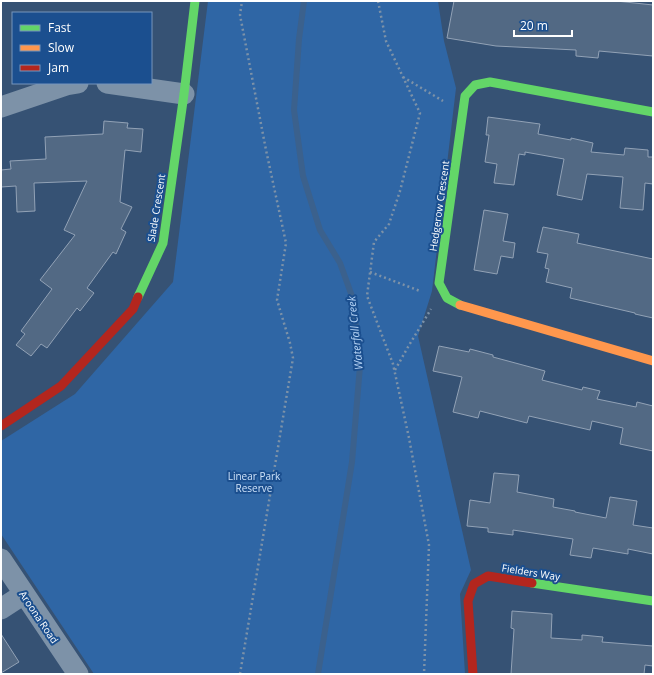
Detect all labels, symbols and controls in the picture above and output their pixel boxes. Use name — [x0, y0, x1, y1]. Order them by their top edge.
legend — [12, 12, 152, 84]
scale bar — [514, 12, 572, 38]
text: 20 m — [520, 17, 548, 34]
text: Fast — [48, 19, 71, 36]
text: Slow — [48, 39, 75, 56]
text: Jam — [47, 59, 69, 76]
street label: Hedgerow Crescent — [426, 159, 452, 252]
street label: Slade Crescent — [144, 173, 168, 243]
water label: Waterfall Creek — [343, 295, 366, 371]
park label: Linear Park Reserve — [228, 469, 281, 495]
street label: Fielders Way — [501, 560, 562, 584]
street label: Aroona Road — [16, 588, 62, 646]

